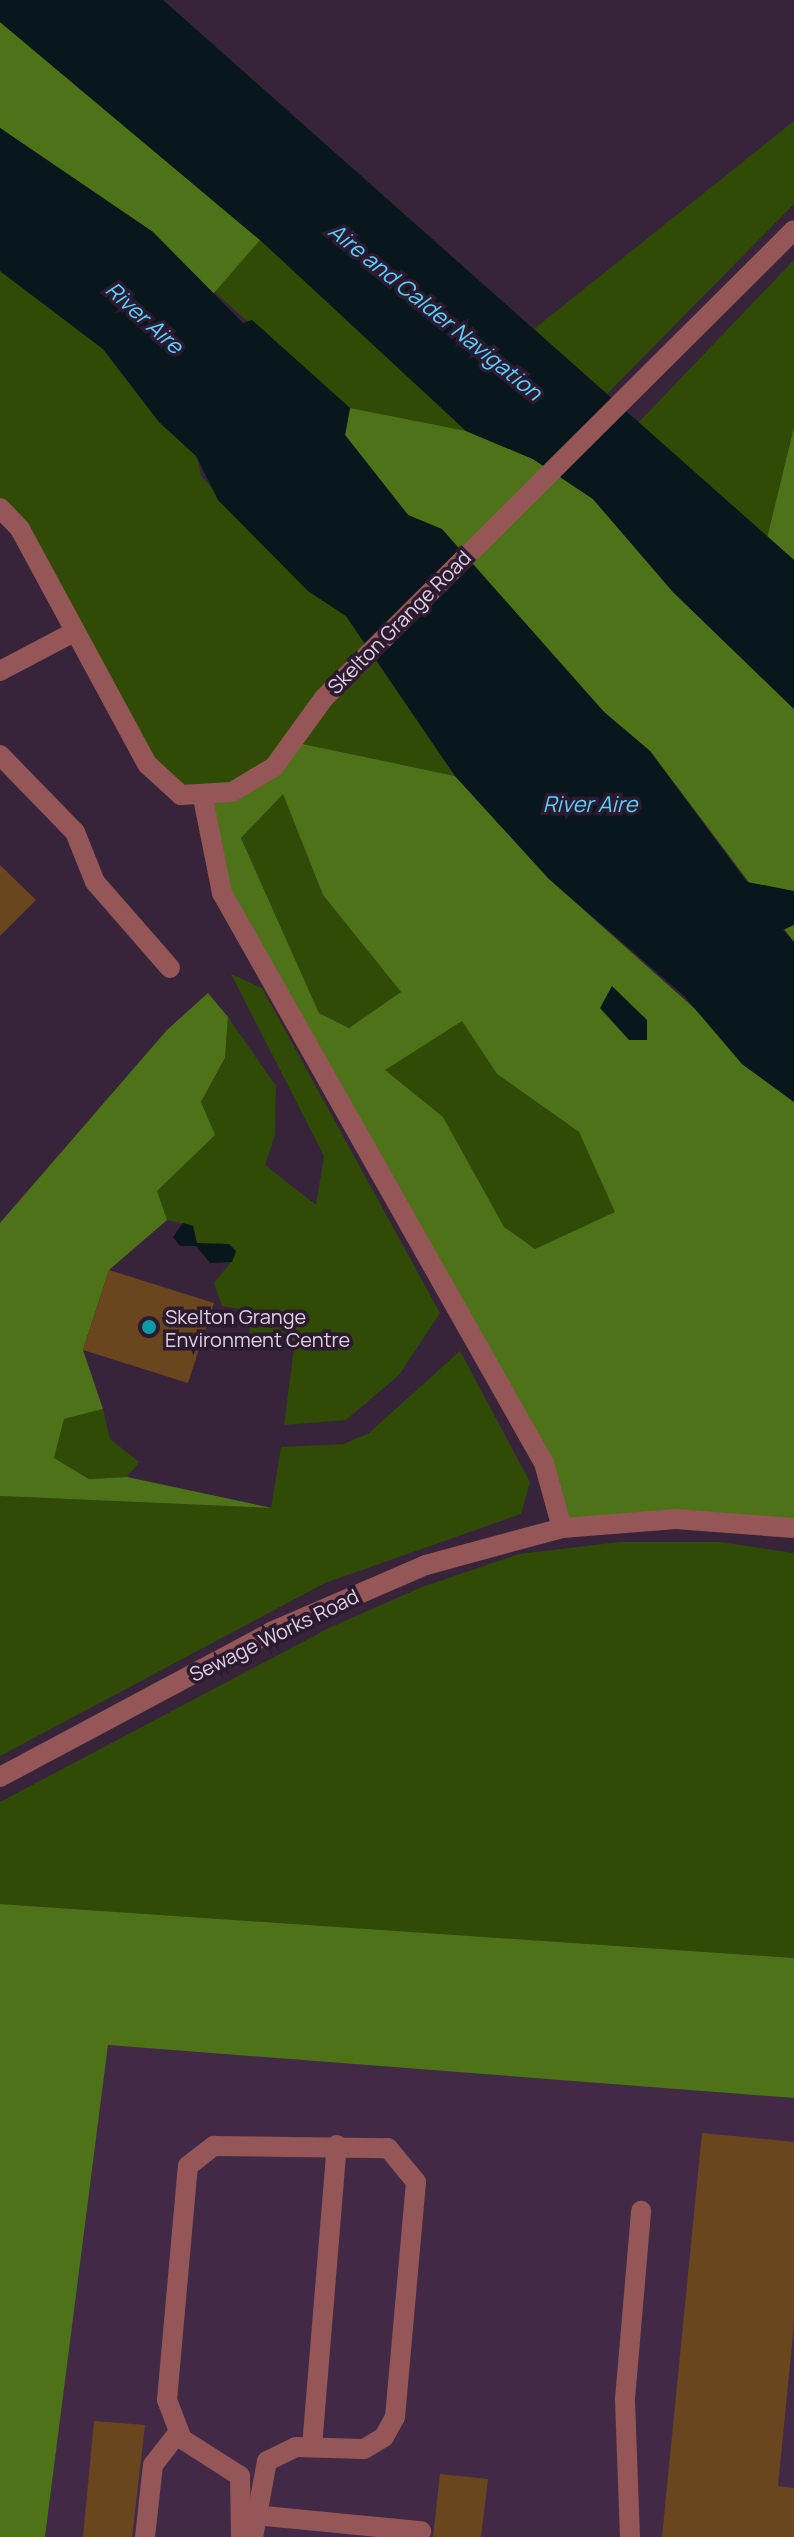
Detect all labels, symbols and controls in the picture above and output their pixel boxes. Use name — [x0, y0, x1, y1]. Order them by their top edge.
water label: Aire and Calder Navigation — [323, 218, 547, 406]
water label: River Aire — [100, 277, 188, 359]
street label: Skelton Grange Road — [322, 545, 476, 699]
water label: River Aire — [543, 792, 637, 818]
place label: Skelton Grange Environment Centre — [165, 1304, 350, 1351]
marker: Skelton Grange Environment Centre — [140, 1318, 158, 1336]
street label: Sewage Works Road — [186, 1584, 362, 1686]

